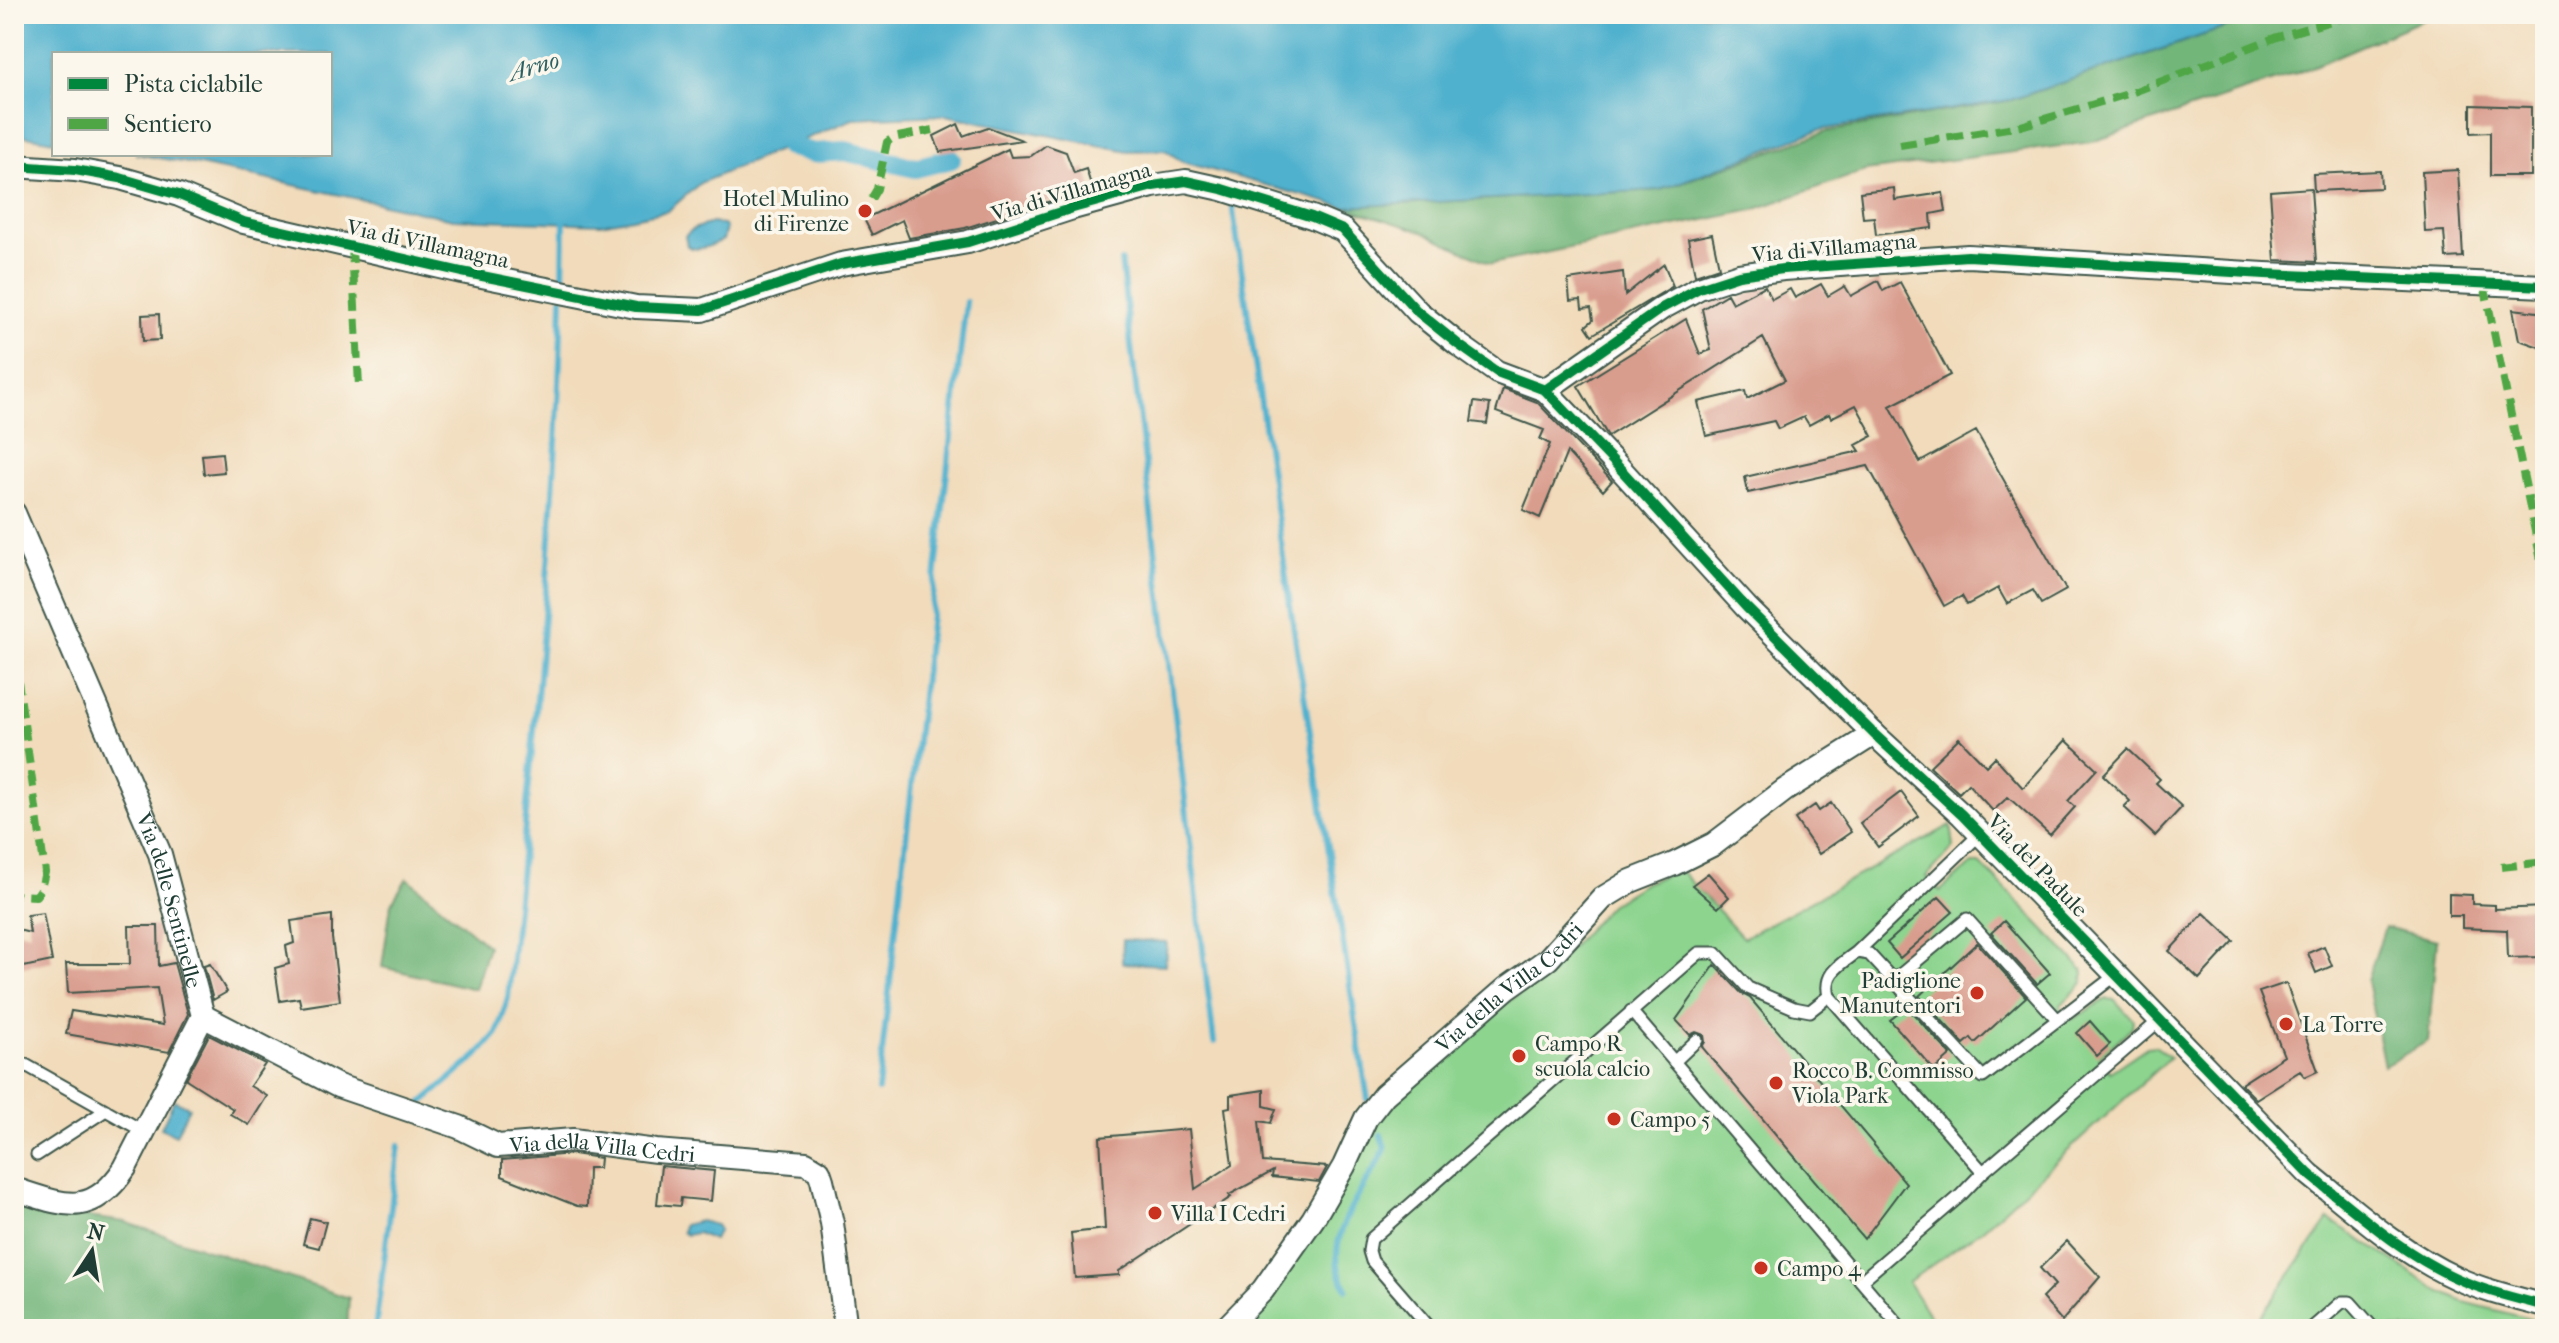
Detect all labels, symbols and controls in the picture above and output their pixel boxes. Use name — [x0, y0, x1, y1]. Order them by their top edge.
water label: Arno — [503, 46, 562, 87]
legend — [52, 52, 332, 156]
text: Pista ciclabile — [124, 70, 263, 98]
text: Sentiero — [124, 110, 212, 138]
street label: Via di Villamagna — [987, 156, 1155, 228]
place label: Hotel Mulino di Firenze — [723, 186, 849, 237]
marker: Hotel Mulino di Firenze — [856, 202, 874, 220]
street label: Via di Villamagna — [343, 214, 512, 274]
street label: Via di Villamagna — [1750, 228, 1918, 268]
street label: Via delle Sentinelle — [130, 808, 207, 991]
street label: Via del Padule — [1981, 808, 2093, 923]
street label: Via della Villa Cedri — [1430, 917, 1589, 1059]
place label: Padiglione Manutentori — [1840, 968, 1961, 1019]
marker: Padiglione Manutentori — [1968, 984, 1986, 1002]
place label: La Torre — [2302, 1012, 2384, 1038]
marker: La Torre — [2277, 1015, 2295, 1033]
place label: Campo R scuola calcio — [1535, 1031, 1650, 1082]
marker: Campo R scuola calcio — [1510, 1047, 1528, 1065]
place label: Rocco B. Commisso Viola Park — [1791, 1058, 1974, 1109]
marker: Rocco B. Commisso Viola Park — [1767, 1074, 1785, 1092]
place label: Campo 5 — [1630, 1107, 1711, 1133]
marker: Campo 5 — [1605, 1110, 1623, 1128]
street label: Via della Villa Cedri — [507, 1128, 697, 1168]
place label: Villa I Cedri — [1170, 1201, 1286, 1227]
marker: Villa I Cedri — [1146, 1204, 1164, 1222]
north arrow — [52, 1211, 132, 1291]
text: N — [85, 1218, 107, 1247]
place label: Campo 4 — [1777, 1256, 1862, 1282]
marker: Campo 4 — [1752, 1259, 1770, 1277]

